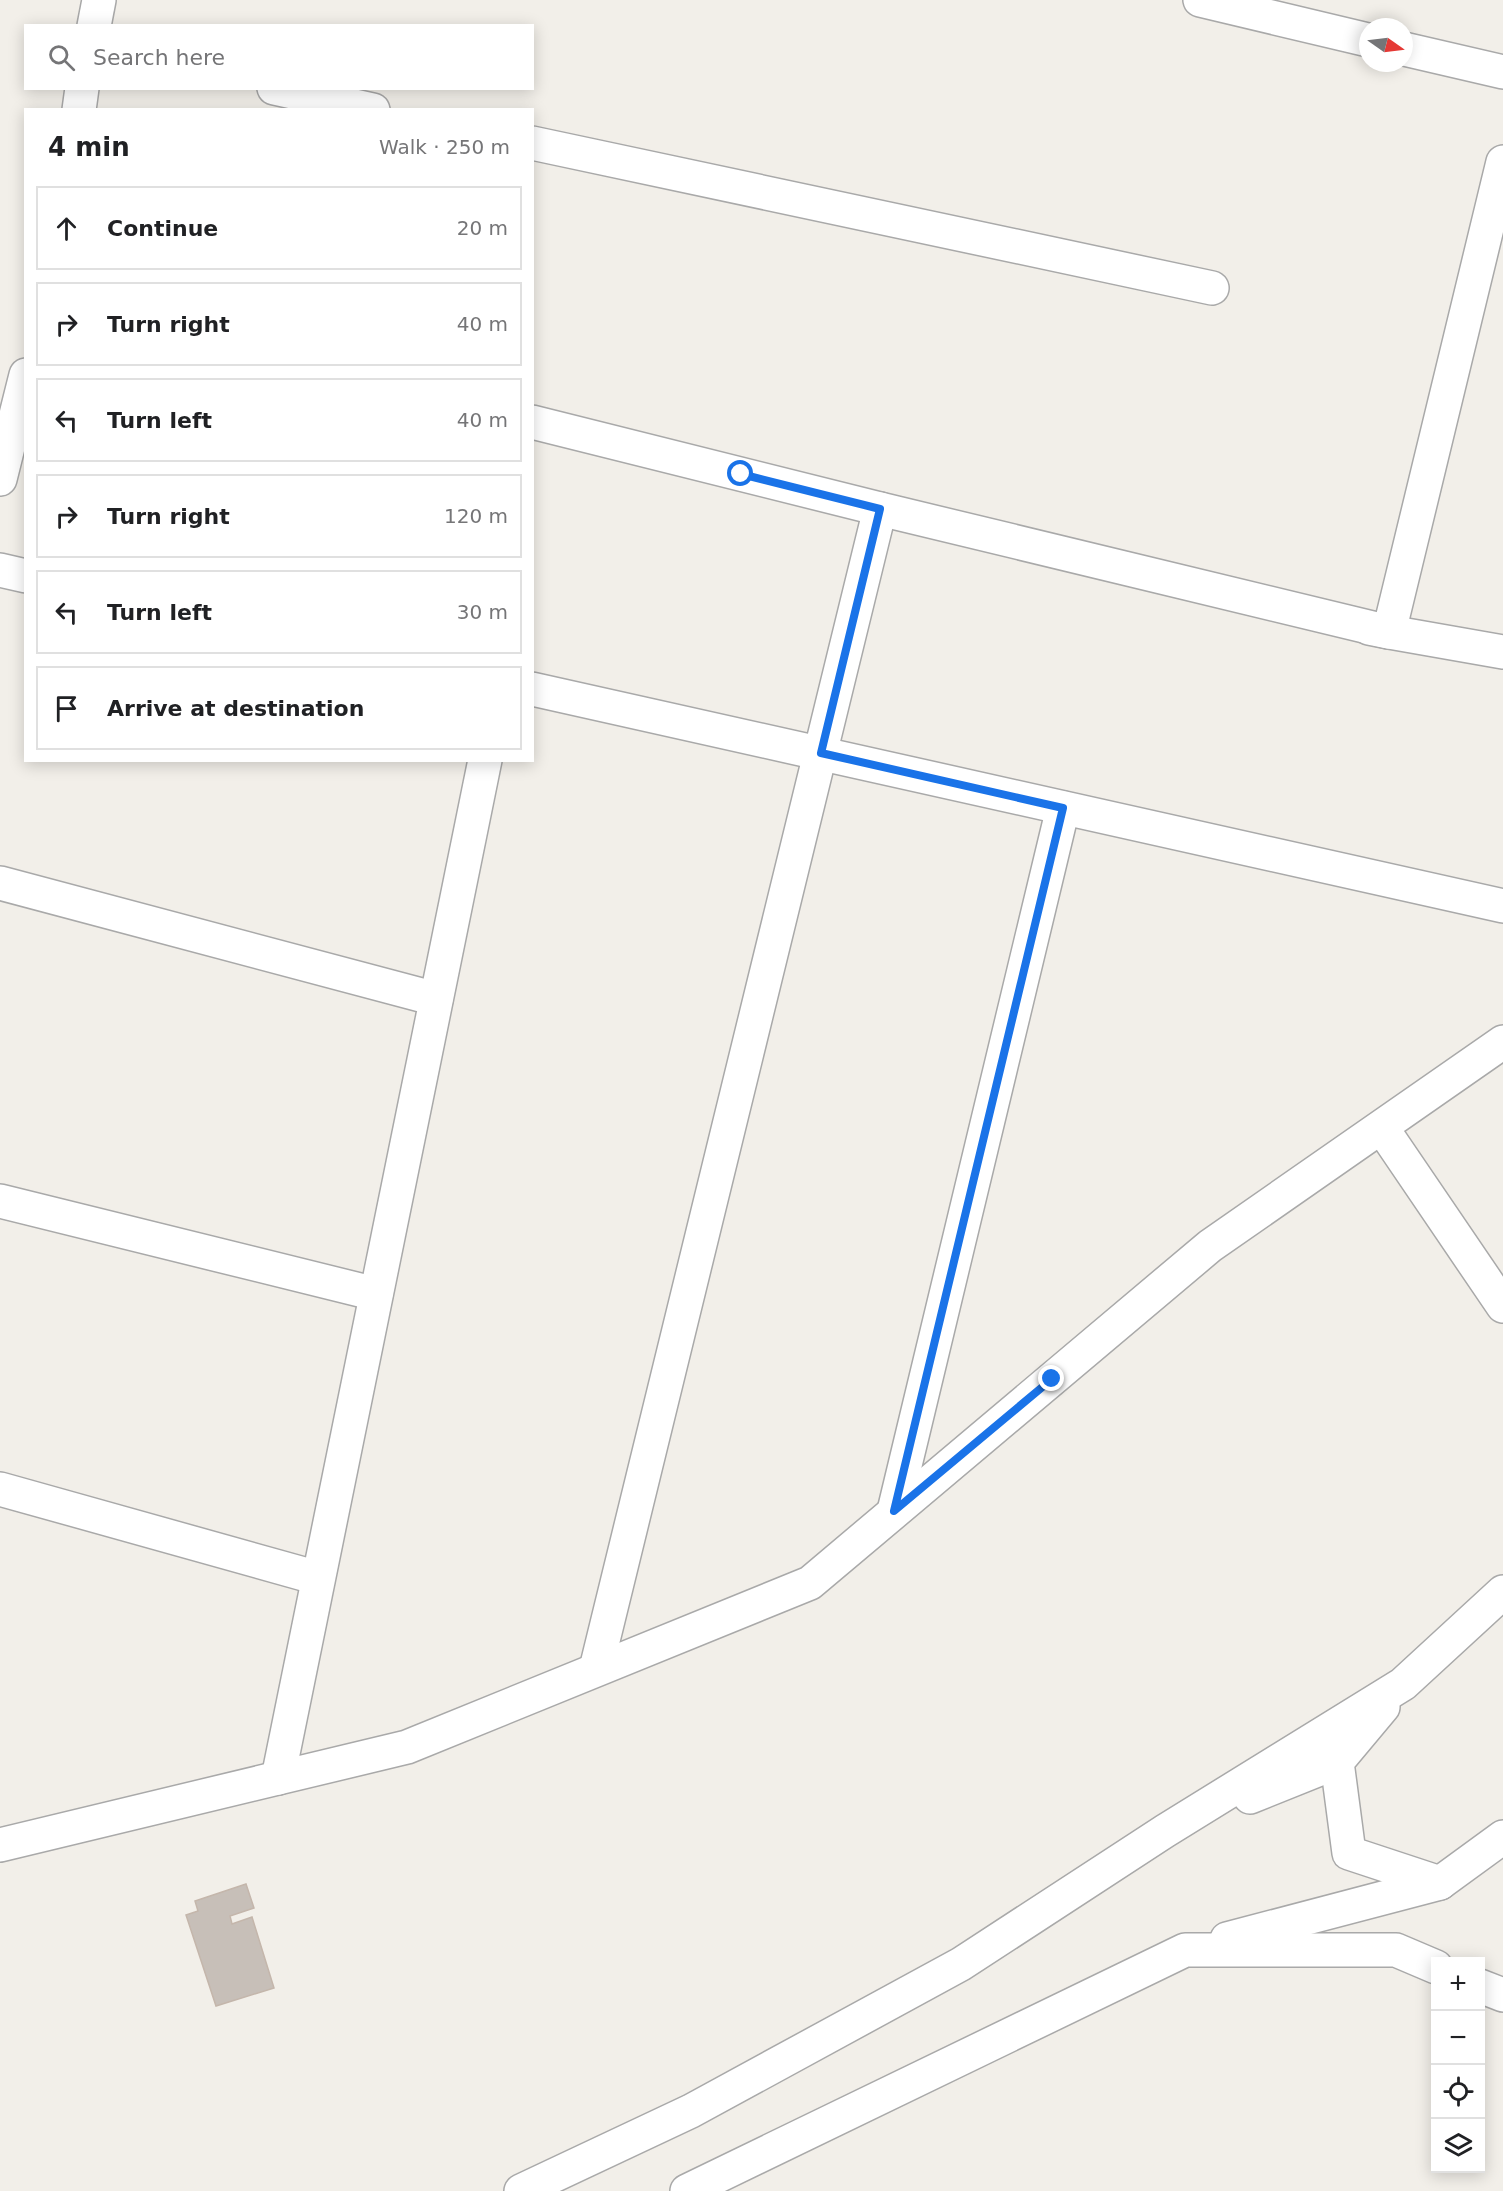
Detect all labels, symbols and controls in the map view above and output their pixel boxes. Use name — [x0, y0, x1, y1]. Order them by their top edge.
north arrow — [1359, 18, 1413, 72]
search box — [24, 24, 534, 90]
icon: search — [45, 41, 78, 74]
text: Search here — [93, 45, 225, 70]
text: 4 min — [48, 132, 130, 162]
text: Walk · 250 m — [379, 135, 510, 159]
icon: ahead — [50, 212, 83, 245]
text: Continue — [107, 216, 218, 241]
text: 20 m — [457, 216, 508, 240]
icon: right — [50, 308, 83, 341]
text: Turn right — [107, 312, 230, 337]
text: 40 m — [457, 312, 508, 336]
icon: left — [50, 404, 83, 437]
text: Turn left — [107, 408, 212, 433]
text: 40 m — [457, 408, 508, 432]
route start — [727, 460, 753, 486]
icon: right — [50, 500, 83, 533]
text: Turn right — [107, 504, 230, 529]
text: 120 m — [444, 504, 508, 528]
icon: left — [50, 596, 83, 629]
text: Turn left — [107, 600, 212, 625]
text: 30 m — [457, 600, 508, 624]
icon: arrive — [50, 692, 83, 725]
text: Arrive at destination — [107, 696, 364, 721]
route end — [1038, 1365, 1064, 1391]
map controls — [1431, 1957, 1485, 2173]
button: + — [1431, 1957, 1485, 2011]
button: − — [1431, 2011, 1485, 2065]
button: locate — [1431, 2065, 1485, 2119]
button: layers — [1431, 2119, 1485, 2173]

